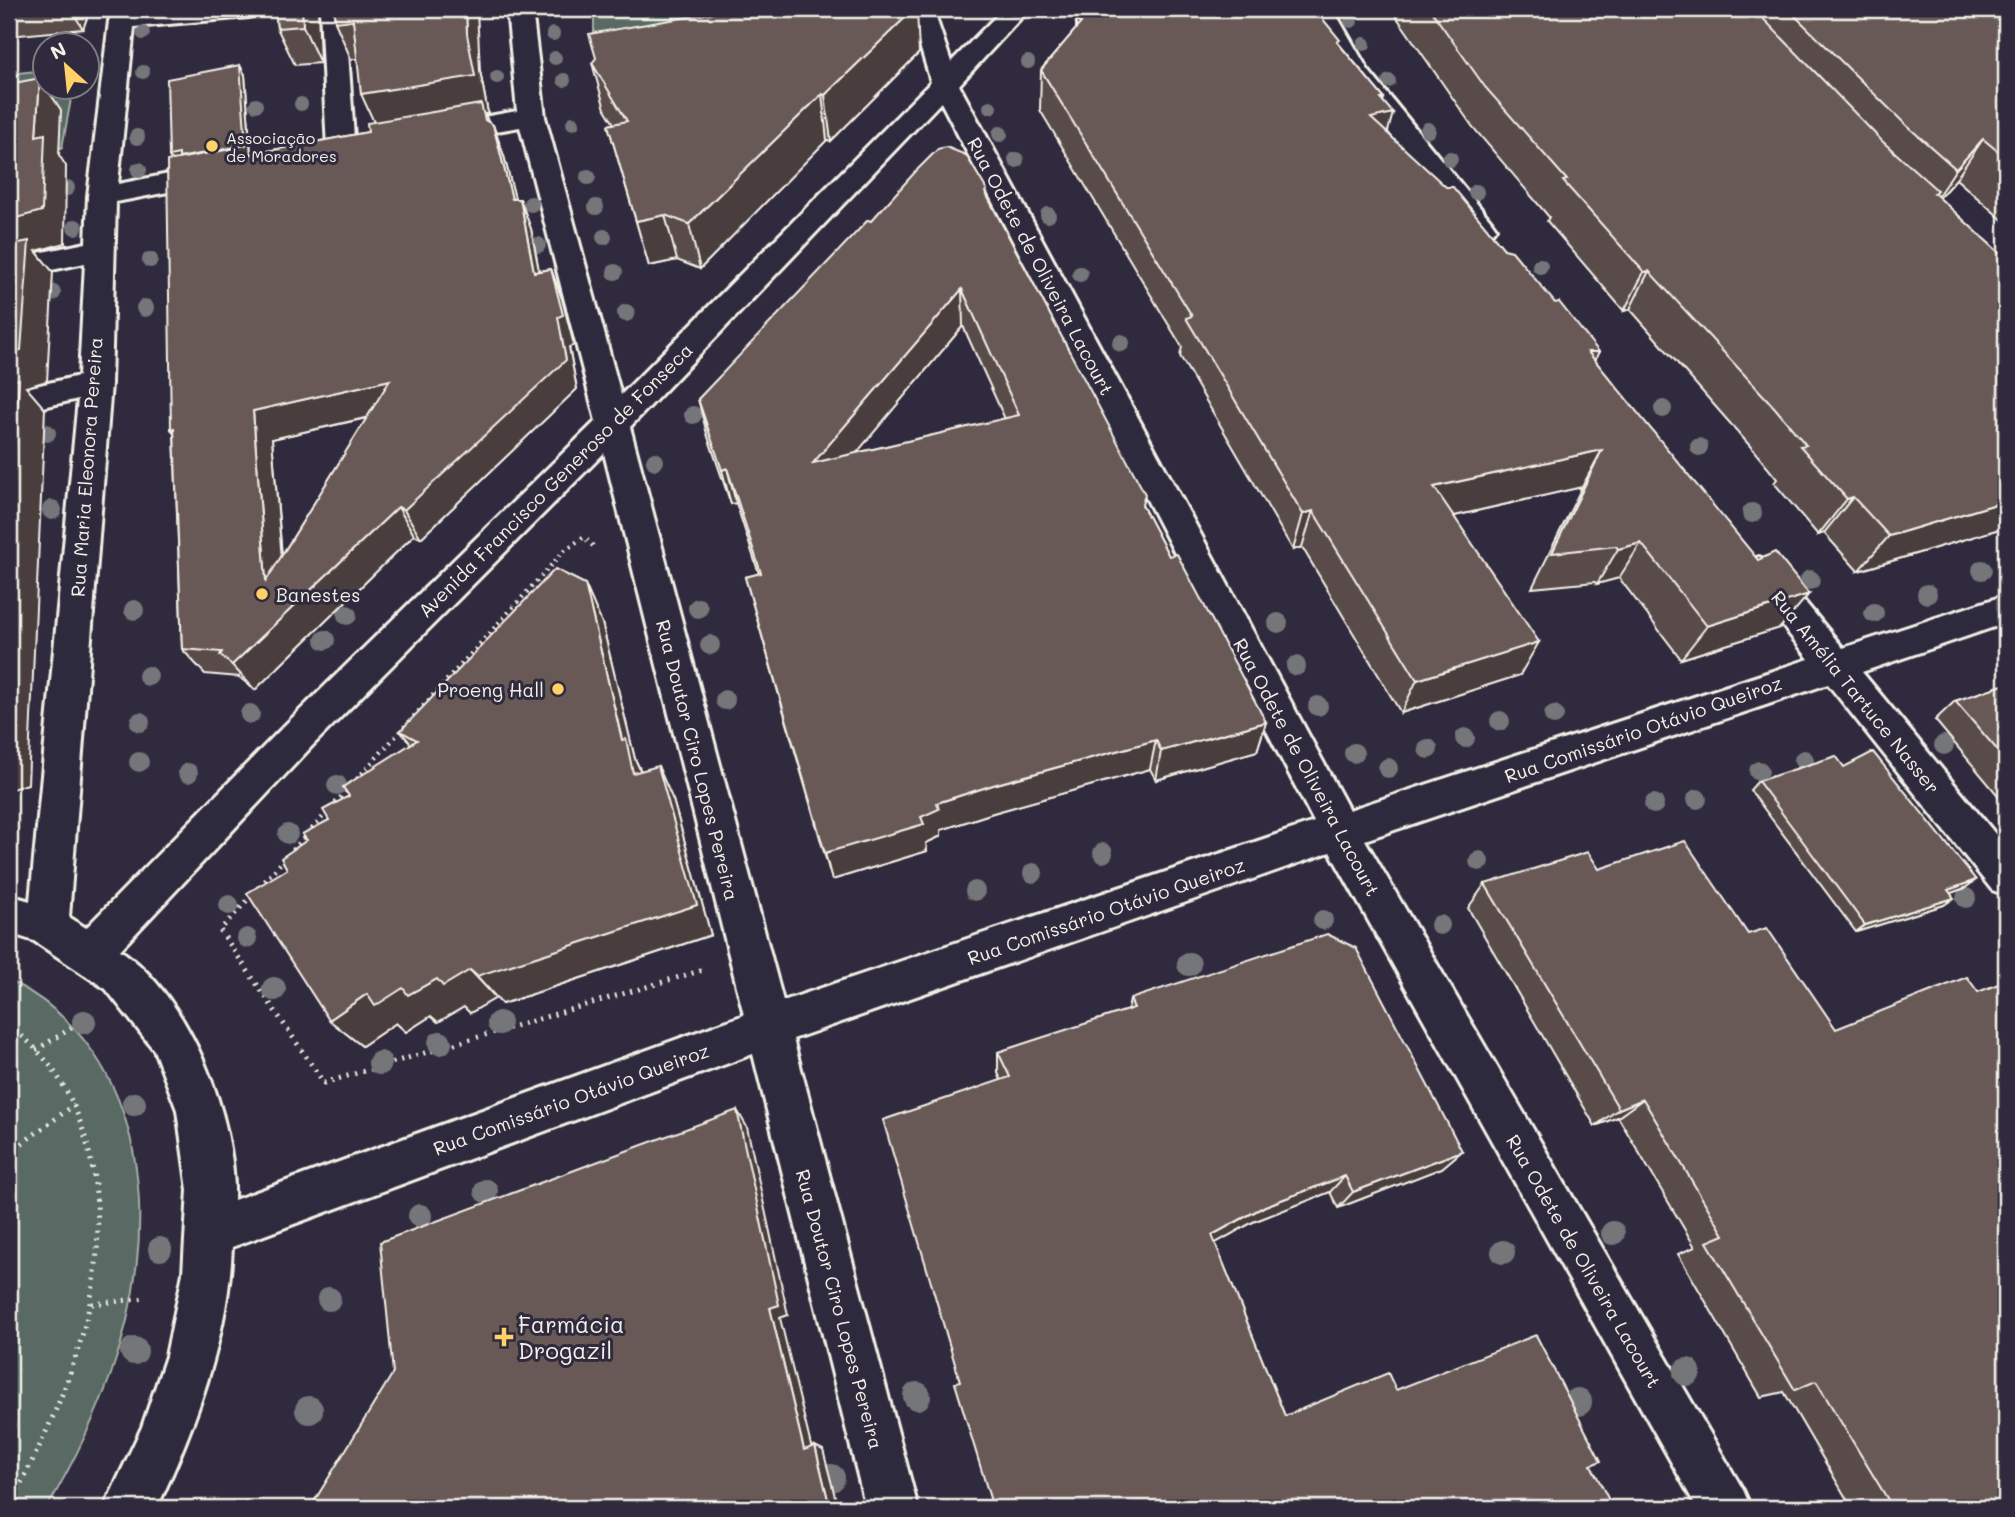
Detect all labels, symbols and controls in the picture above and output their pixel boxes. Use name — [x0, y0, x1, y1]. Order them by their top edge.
north arrow — [32, 32, 102, 102]
text: N — [46, 36, 70, 65]
place label: Associação de Moradores — [226, 127, 337, 166]
street label: Rua Odete de Oliveira Lacourt — [962, 133, 1120, 399]
marker: Associação de Moradores — [204, 138, 220, 154]
street label: Rua Maria Eleonora Pereira — [64, 336, 108, 598]
street label: Avenida Francisco Generoso de Fonseca — [412, 337, 698, 623]
place label: Banestes — [276, 582, 361, 607]
street label: Rua Amélia Tartuce Nasser — [1766, 585, 1946, 799]
marker: Banestes — [254, 586, 270, 602]
street label: Rua Doutor Ciro Lopes Pereira — [651, 617, 745, 903]
street label: Rua Odete de Oliveira Lacourt — [1228, 634, 1386, 900]
street label: Rua Comissário Otávio Queiroz — [1501, 670, 1785, 788]
place label: Proeng Hall — [437, 677, 544, 702]
marker: Proeng Hall — [550, 681, 566, 697]
street label: Rua Comissário Otávio Queiroz — [964, 852, 1248, 970]
street label: Rua Comissário Otávio Queiroz — [430, 1037, 712, 1161]
street label: Rua Odete de Oliveira Lacourt — [1501, 1130, 1667, 1392]
street label: Rua Doutor Ciro Lopes Pereira — [791, 1166, 889, 1452]
place label: Farmácia Drogazil — [518, 1309, 624, 1365]
marker: Farmácia Drogazil — [496, 1329, 512, 1345]

